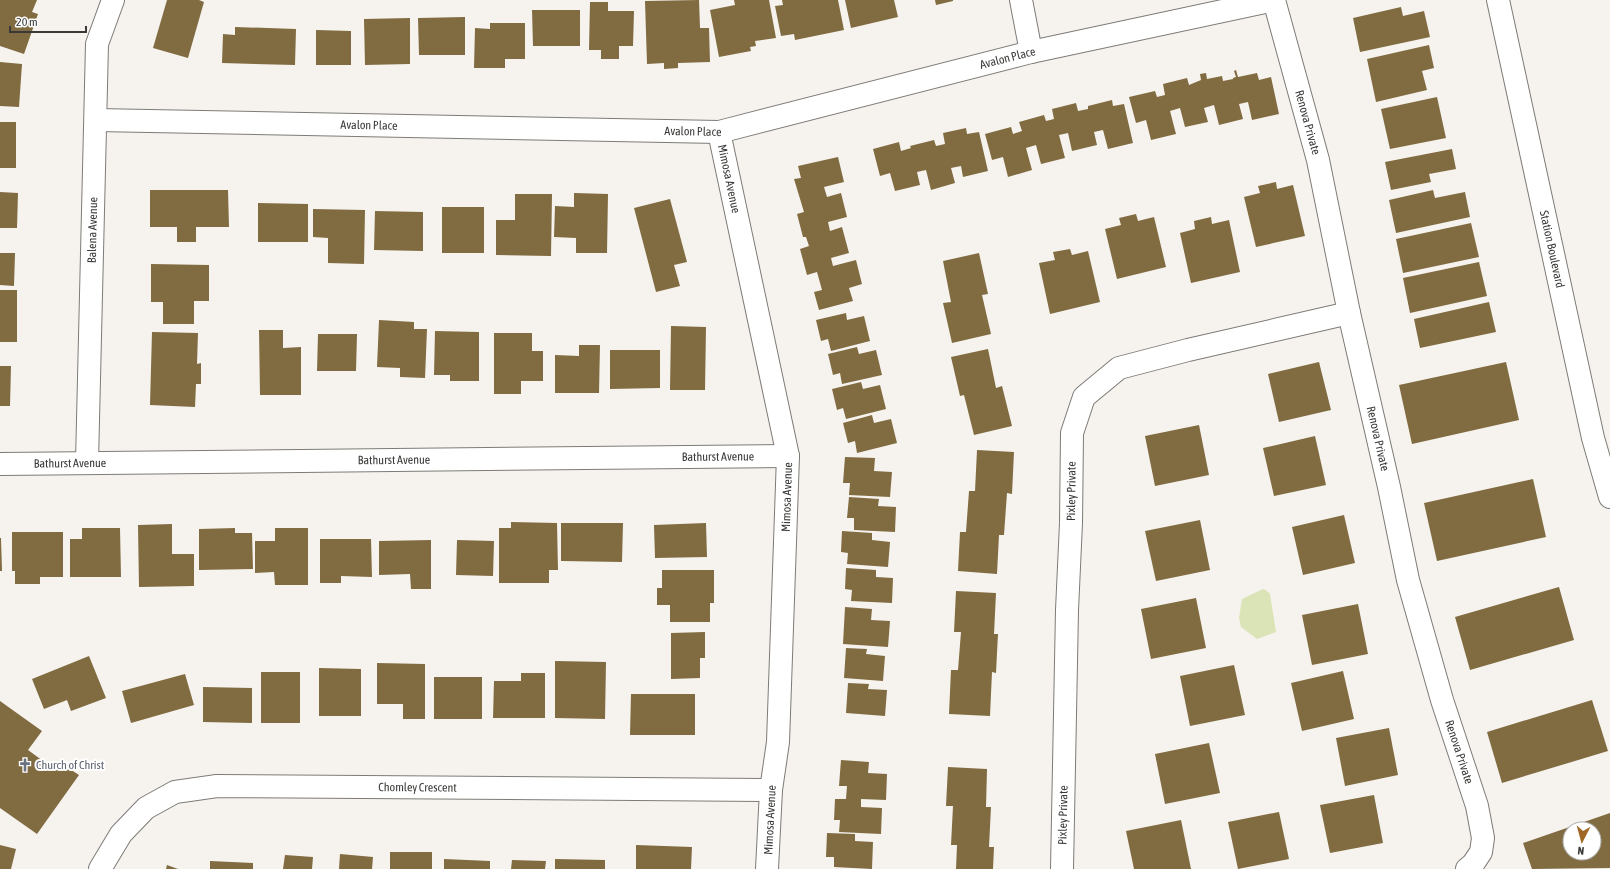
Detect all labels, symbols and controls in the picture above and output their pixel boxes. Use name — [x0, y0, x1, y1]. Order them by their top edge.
scale bar — [10, 8, 86, 34]
text: 20 m — [16, 15, 38, 29]
street label: Avalon Place — [978, 44, 1037, 72]
street label: Renova Private — [1292, 89, 1323, 156]
street label: Avalon Place — [340, 118, 398, 133]
street label: Avalon Place — [664, 124, 722, 139]
street label: Mimosa Avenue — [715, 143, 743, 215]
street label: Balena Avenue — [85, 197, 100, 263]
street label: Station Boulevard — [1537, 209, 1567, 289]
street label: Renova Private — [1364, 405, 1392, 473]
street label: Bathurst Avenue — [682, 449, 754, 464]
street label: Bathurst Avenue — [358, 453, 430, 467]
street label: Bathurst Avenue — [34, 456, 106, 471]
street label: Pixley Private — [1064, 461, 1079, 521]
street label: Mimosa Avenue — [779, 462, 795, 532]
street label: Renova Private — [1442, 718, 1476, 786]
church icon: Church of Christ — [17, 757, 33, 773]
place label: Church of Christ — [36, 758, 105, 772]
street label: Chomley Crescent — [378, 780, 457, 795]
street label: Mimosa Avenue — [761, 785, 779, 855]
street label: Pixley Private — [1055, 785, 1071, 845]
north arrow — [1562, 821, 1602, 861]
text: N — [1577, 845, 1585, 857]

